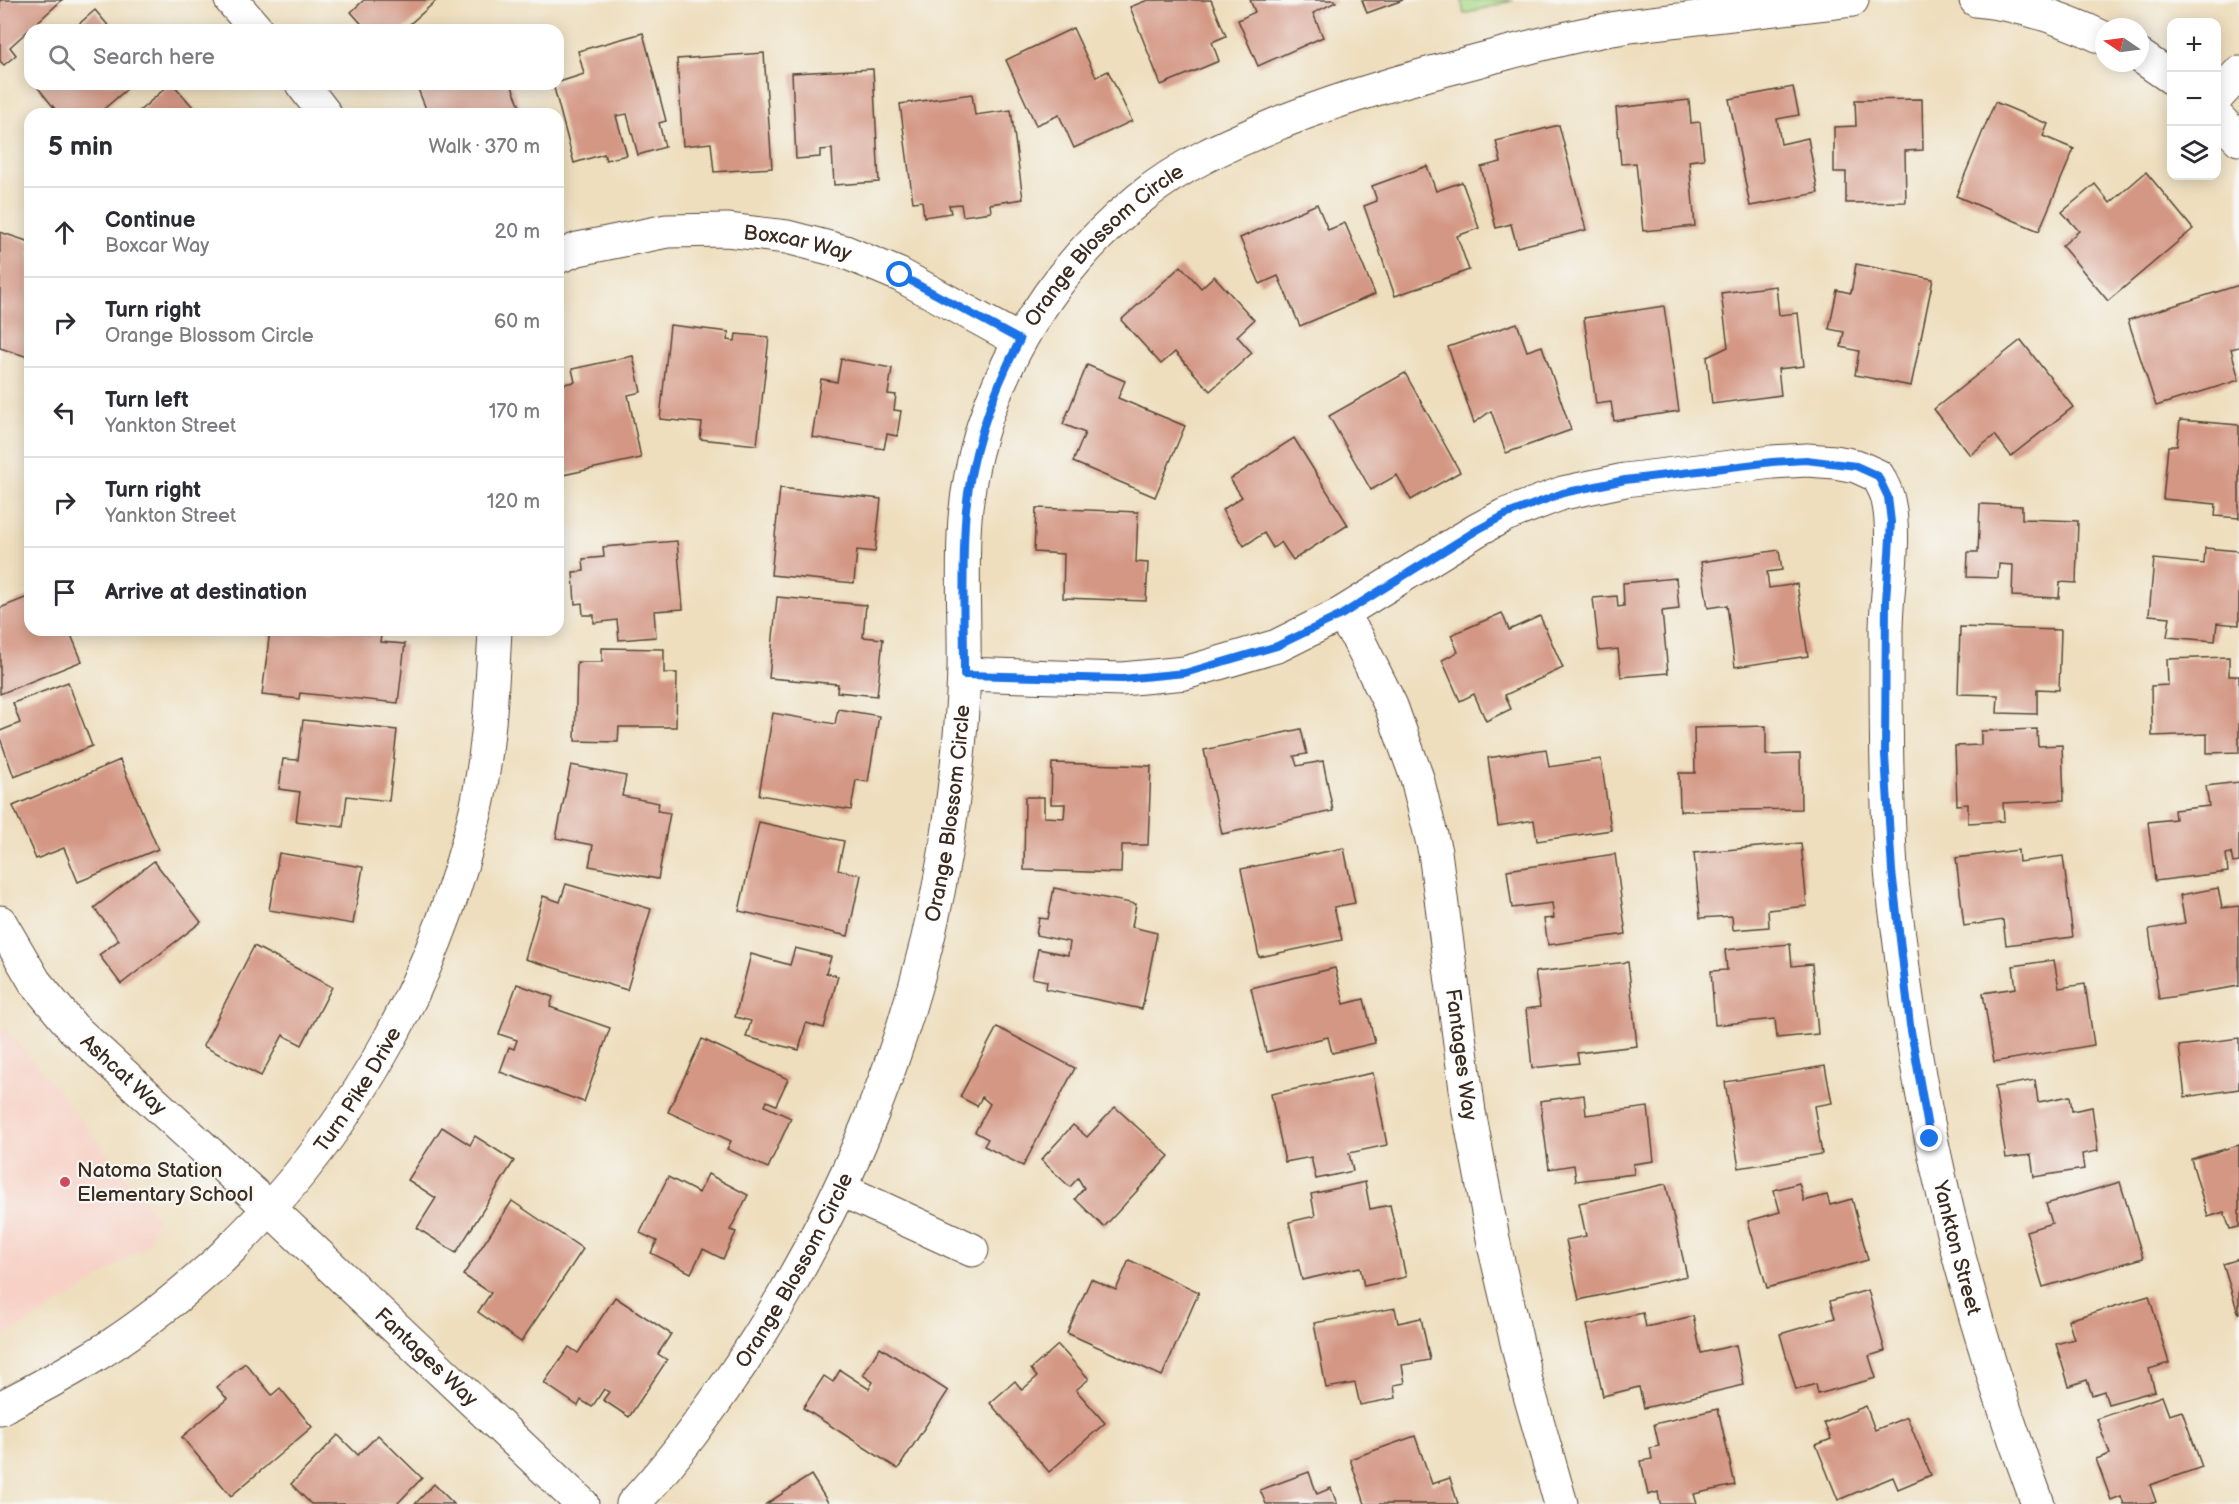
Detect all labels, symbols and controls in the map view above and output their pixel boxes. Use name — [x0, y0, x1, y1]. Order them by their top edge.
north arrow — [2095, 18, 2149, 72]
map controls — [2167, 18, 2221, 180]
button: + — [2167, 18, 2221, 72]
search box — [24, 24, 564, 90]
icon: search — [45, 41, 78, 74]
text: Search here — [93, 44, 215, 71]
button: − — [2167, 72, 2221, 126]
button: layers — [2167, 126, 2221, 180]
text: 5 min — [48, 132, 113, 163]
text: Walk · 370 m — [428, 135, 540, 159]
street label: Orange Blossom Circle — [1019, 158, 1188, 331]
text: Continue — [105, 207, 195, 234]
icon: ahead — [48, 216, 81, 249]
text: 20 m — [495, 220, 540, 244]
street label: Boxcar Way — [742, 220, 856, 266]
text: Boxcar Way — [105, 234, 209, 258]
route start — [886, 261, 912, 287]
text: Turn right — [105, 297, 201, 324]
icon: right — [48, 306, 81, 339]
text: 60 m — [494, 310, 540, 334]
text: Orange Blossom Circle — [105, 324, 314, 348]
text: Turn left — [105, 387, 189, 414]
icon: left — [48, 396, 81, 429]
text: 170 m — [489, 400, 540, 424]
text: Yankton Street — [105, 414, 236, 438]
text: Turn right — [105, 477, 201, 504]
icon: right — [48, 486, 81, 519]
text: 120 m — [487, 490, 540, 514]
text: Yankton Street — [105, 504, 236, 528]
icon: arrive — [48, 576, 81, 609]
text: Arrive at destination — [105, 579, 307, 606]
street label: Orange Blossom Circle — [920, 704, 975, 924]
street label: Fantages Way — [1441, 987, 1483, 1123]
street label: Turn Pike Drive — [309, 1022, 406, 1157]
street label: Ashcat Way — [76, 1029, 172, 1121]
route end — [1916, 1125, 1942, 1151]
place label: Natoma Station Elementary School — [77, 1158, 253, 1207]
street label: Orange Blossom Circle — [730, 1169, 858, 1372]
marker: Natoma Station Elementary School — [58, 1175, 72, 1189]
street label: Yankton Street — [1928, 1177, 1987, 1318]
street label: Fantages Way — [370, 1302, 484, 1412]

